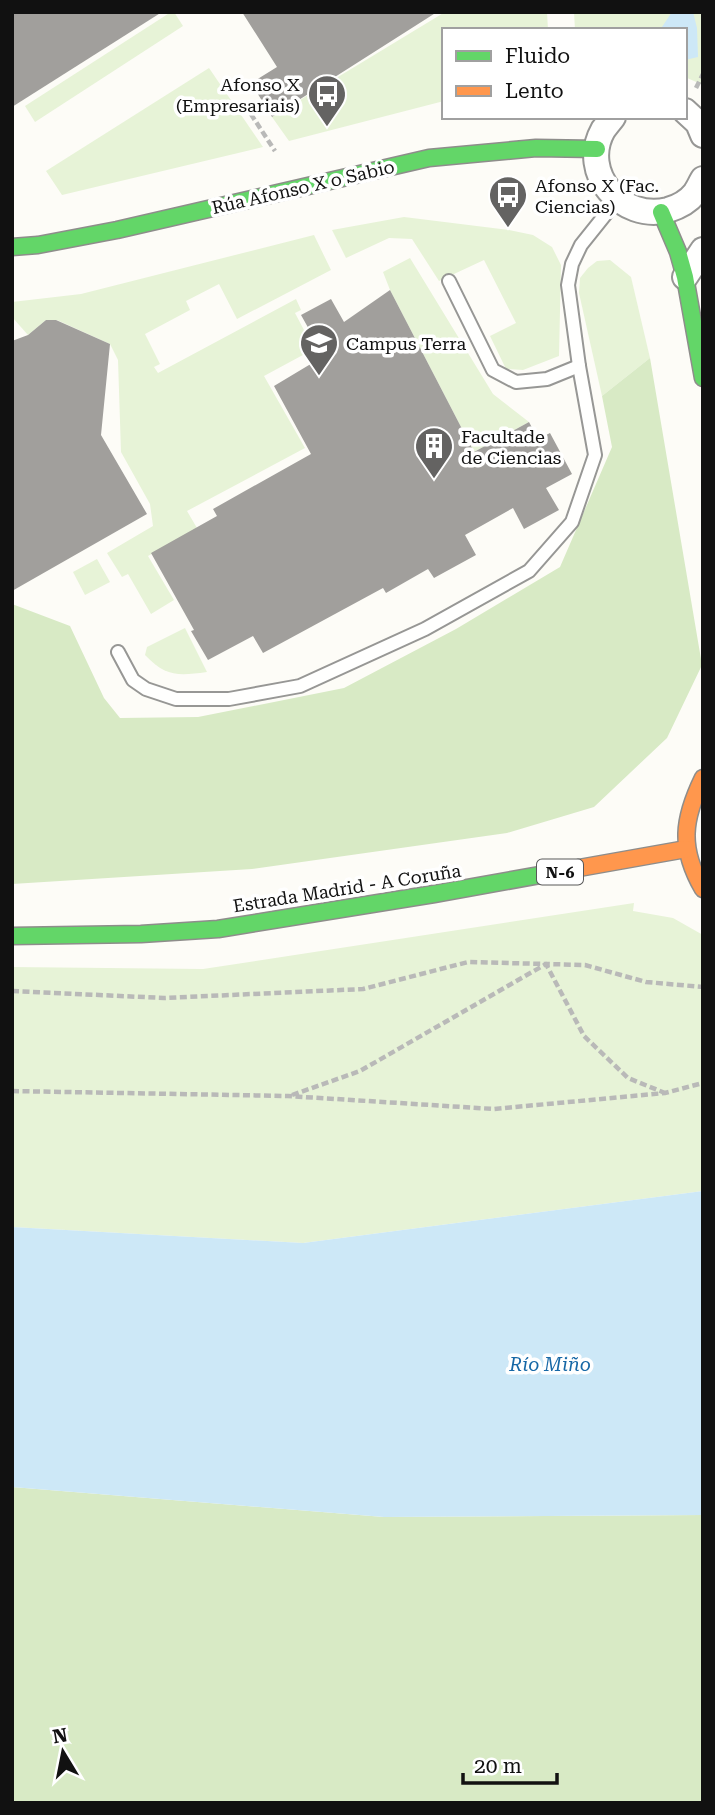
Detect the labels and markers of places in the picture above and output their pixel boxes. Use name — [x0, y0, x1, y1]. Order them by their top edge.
bus stop icon: Afonso X (Empresariais) — [306, 73, 348, 128]
place label: Afonso X (Empresariais) — [176, 74, 300, 116]
bus stop icon: Afonso X (Fac. Ciencias) — [487, 174, 529, 229]
place label: Afonso X (Fac. Ciencias) — [535, 175, 659, 217]
school or university icon: Campus Terra — [298, 322, 340, 377]
place label: Campus Terra — [346, 333, 467, 354]
building icon: Facultade de Ciencias — [413, 425, 455, 480]
place label: Facultade de Ciencias — [461, 426, 561, 468]

